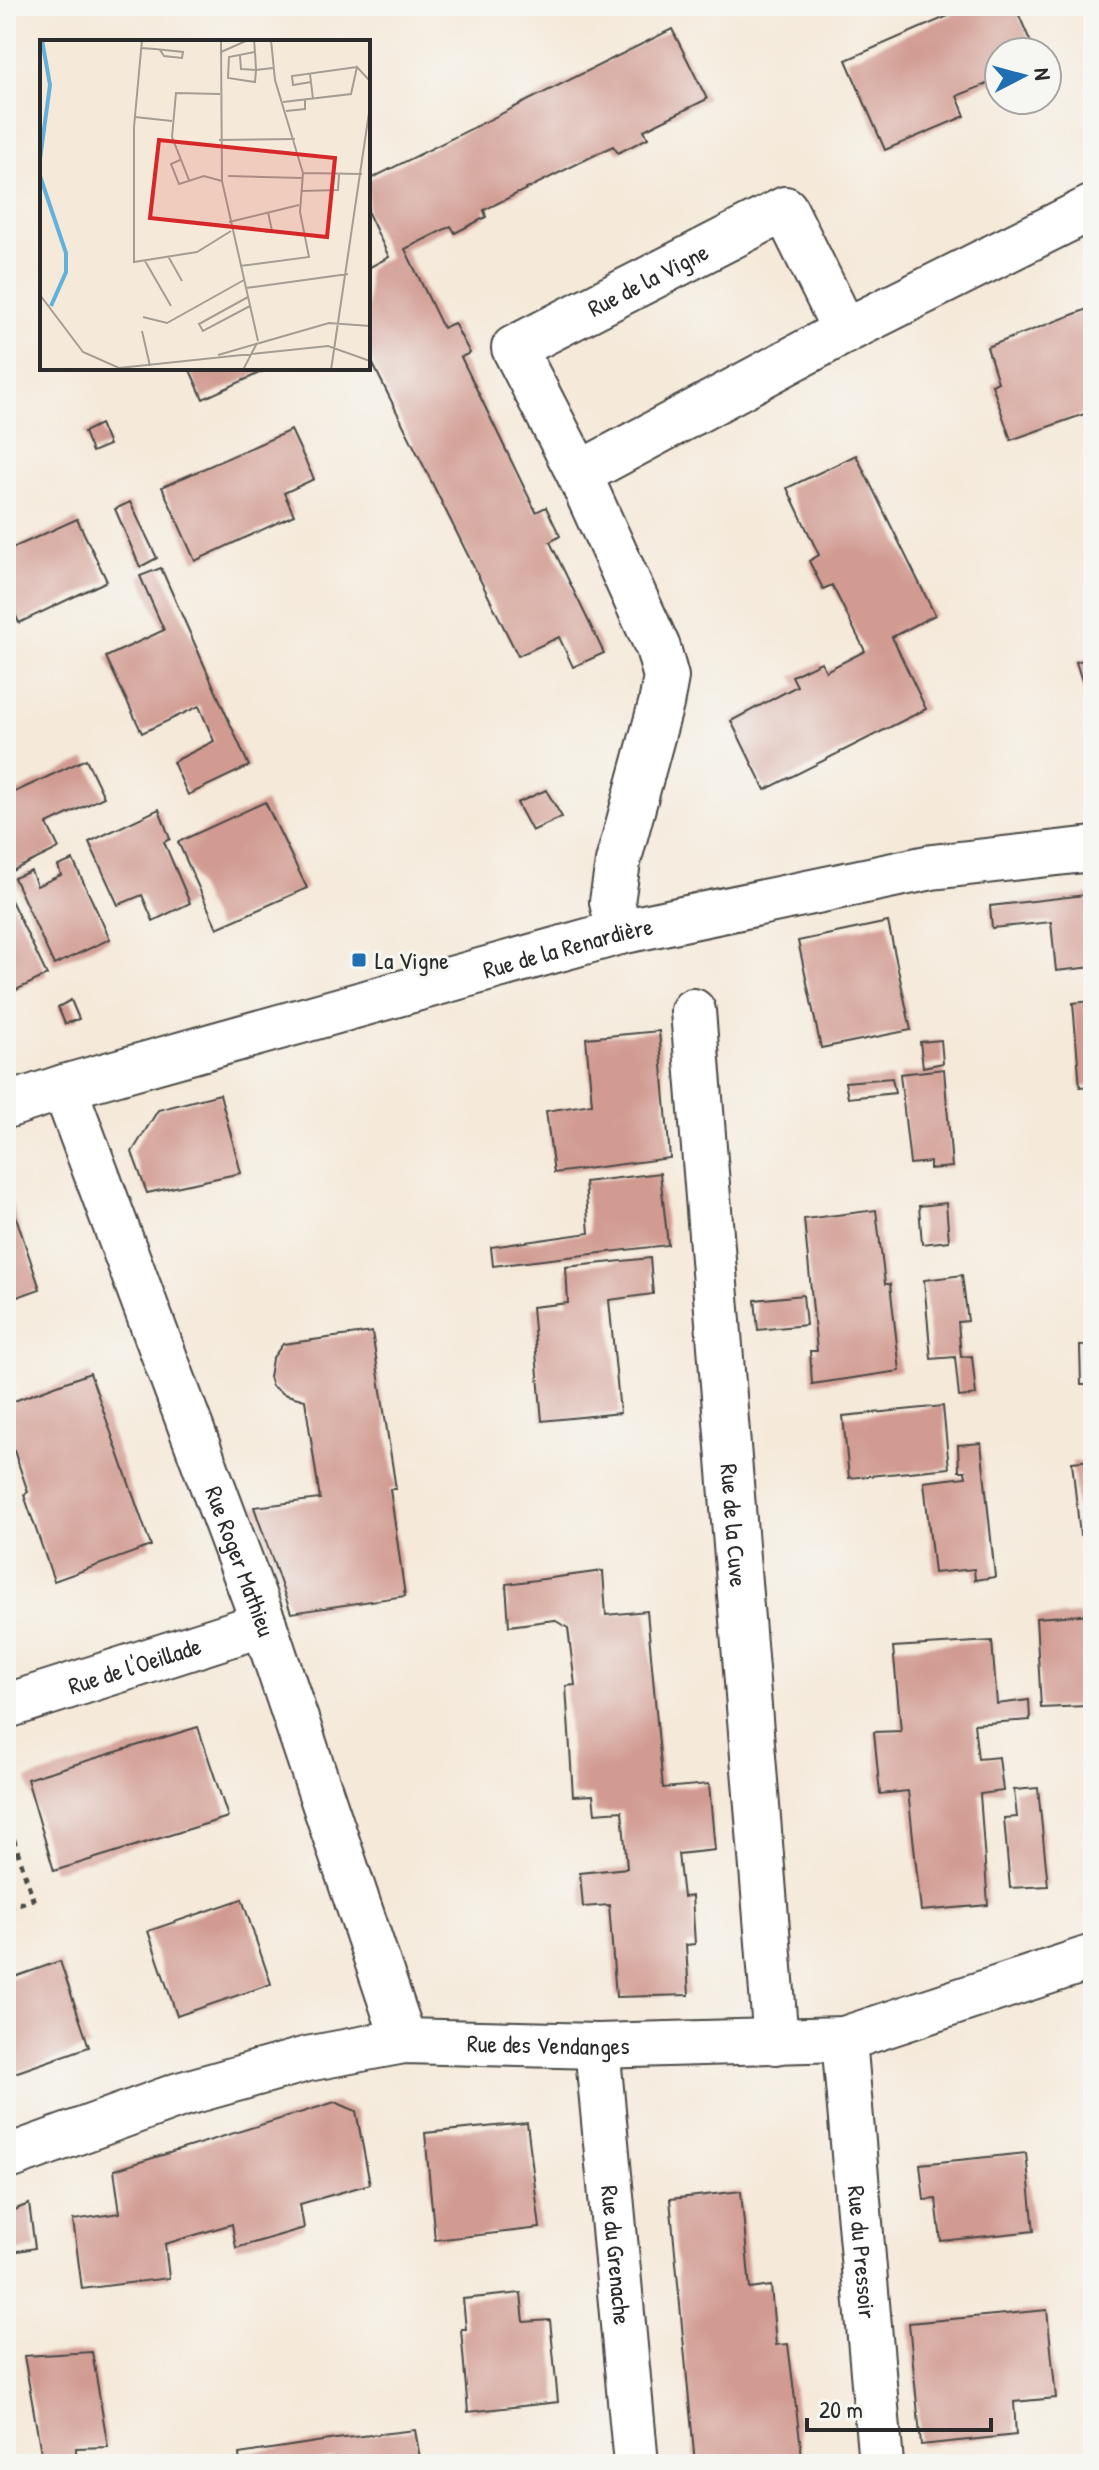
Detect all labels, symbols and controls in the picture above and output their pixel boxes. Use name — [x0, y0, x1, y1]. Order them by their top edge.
north arrow — [983, 36, 1063, 116]
inset map — [40, 40, 370, 370]
text: N — [1027, 67, 1058, 82]
street label: Rue de la Vigne — [582, 235, 714, 324]
street label: Rue de la Renardière — [479, 910, 656, 985]
place label: La Vigne — [375, 944, 449, 976]
marker: La Vigne — [350, 951, 368, 969]
street label: Rue de la Cuve — [714, 1463, 755, 1589]
street label: Rue Roger Mathieu — [198, 1482, 283, 1641]
street label: Rue de l'Oeillade — [64, 1629, 205, 1701]
street label: Rue des Vendanges — [467, 2027, 630, 2062]
street label: Rue du Grenache — [594, 2184, 639, 2327]
street label: Rue du Pressoir — [841, 2184, 884, 2320]
scale bar — [807, 2382, 991, 2432]
text: 20 m — [819, 2393, 863, 2425]

